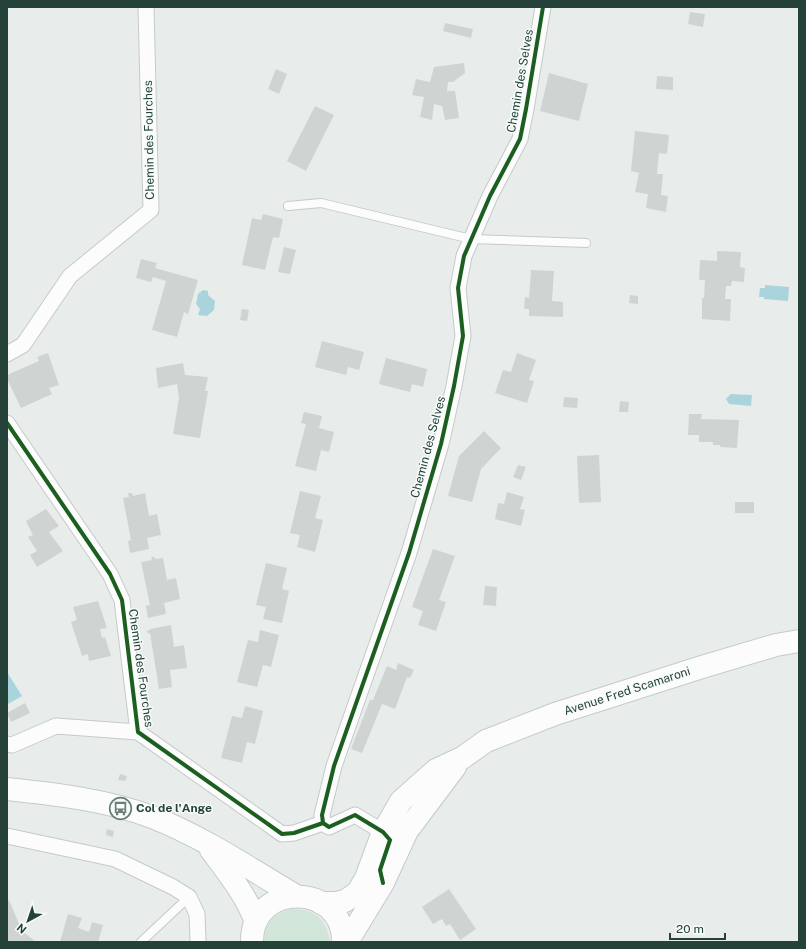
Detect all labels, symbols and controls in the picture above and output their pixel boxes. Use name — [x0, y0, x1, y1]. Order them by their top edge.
street label: Chemin des Selves — [504, 28, 536, 134]
street label: Chemin des Fourches — [141, 80, 157, 200]
street label: Chemin des Selves — [408, 394, 448, 500]
street label: Chemin des Fourches — [126, 608, 156, 728]
street label: Avenue Fred Scamaroni — [562, 664, 692, 718]
bus stop icon: Col de l'Ange — [107, 795, 133, 821]
place label: Col de l'Ange — [136, 801, 212, 815]
north arrow — [8, 901, 48, 941]
scale bar — [670, 915, 725, 941]
text: N — [14, 921, 29, 936]
text: 20 m — [676, 922, 704, 936]

